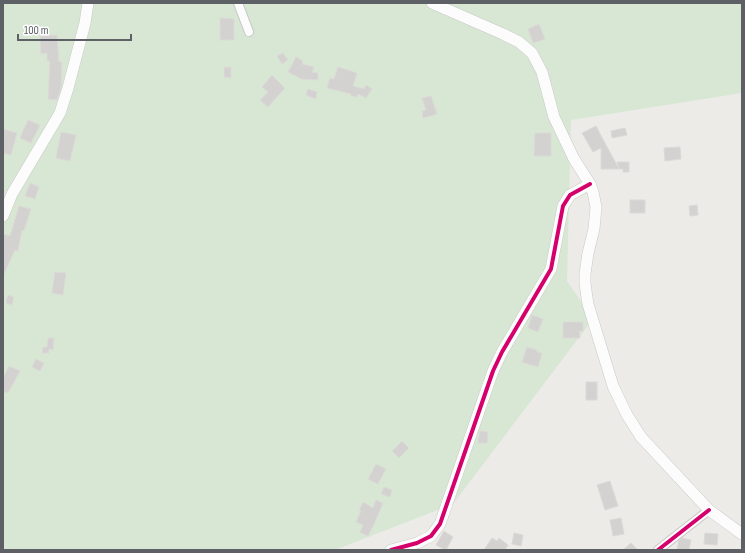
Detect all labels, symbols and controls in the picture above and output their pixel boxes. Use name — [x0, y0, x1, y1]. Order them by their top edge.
scale bar — [18, 16, 131, 42]
text: 100 m — [24, 23, 49, 38]

